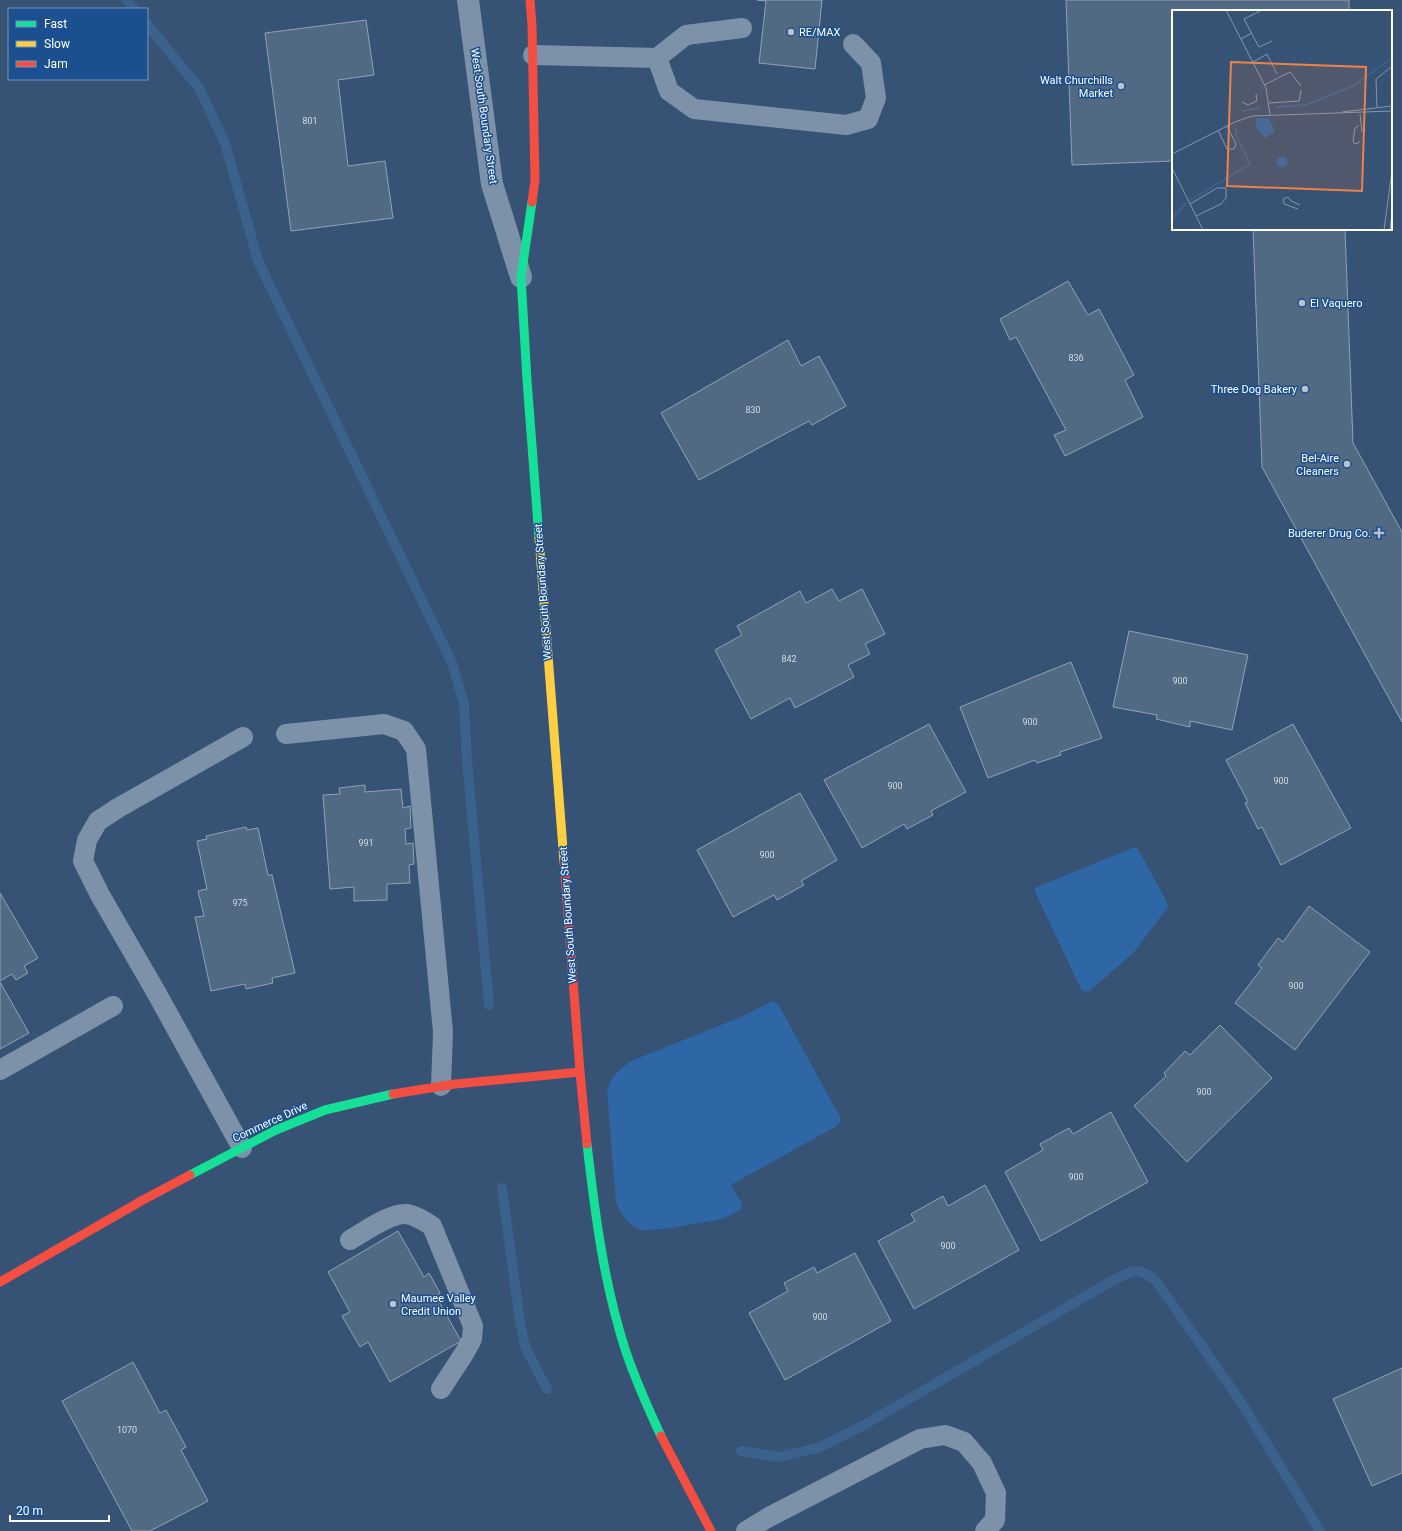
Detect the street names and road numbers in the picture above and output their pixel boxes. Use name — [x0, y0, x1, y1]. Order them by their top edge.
street label: West South Boundary Street — [468, 47, 500, 185]
street label: West South Boundary Street — [532, 523, 554, 661]
street label: West South Boundary Street — [557, 846, 579, 984]
street label: Commerce Drive — [230, 1099, 310, 1145]

